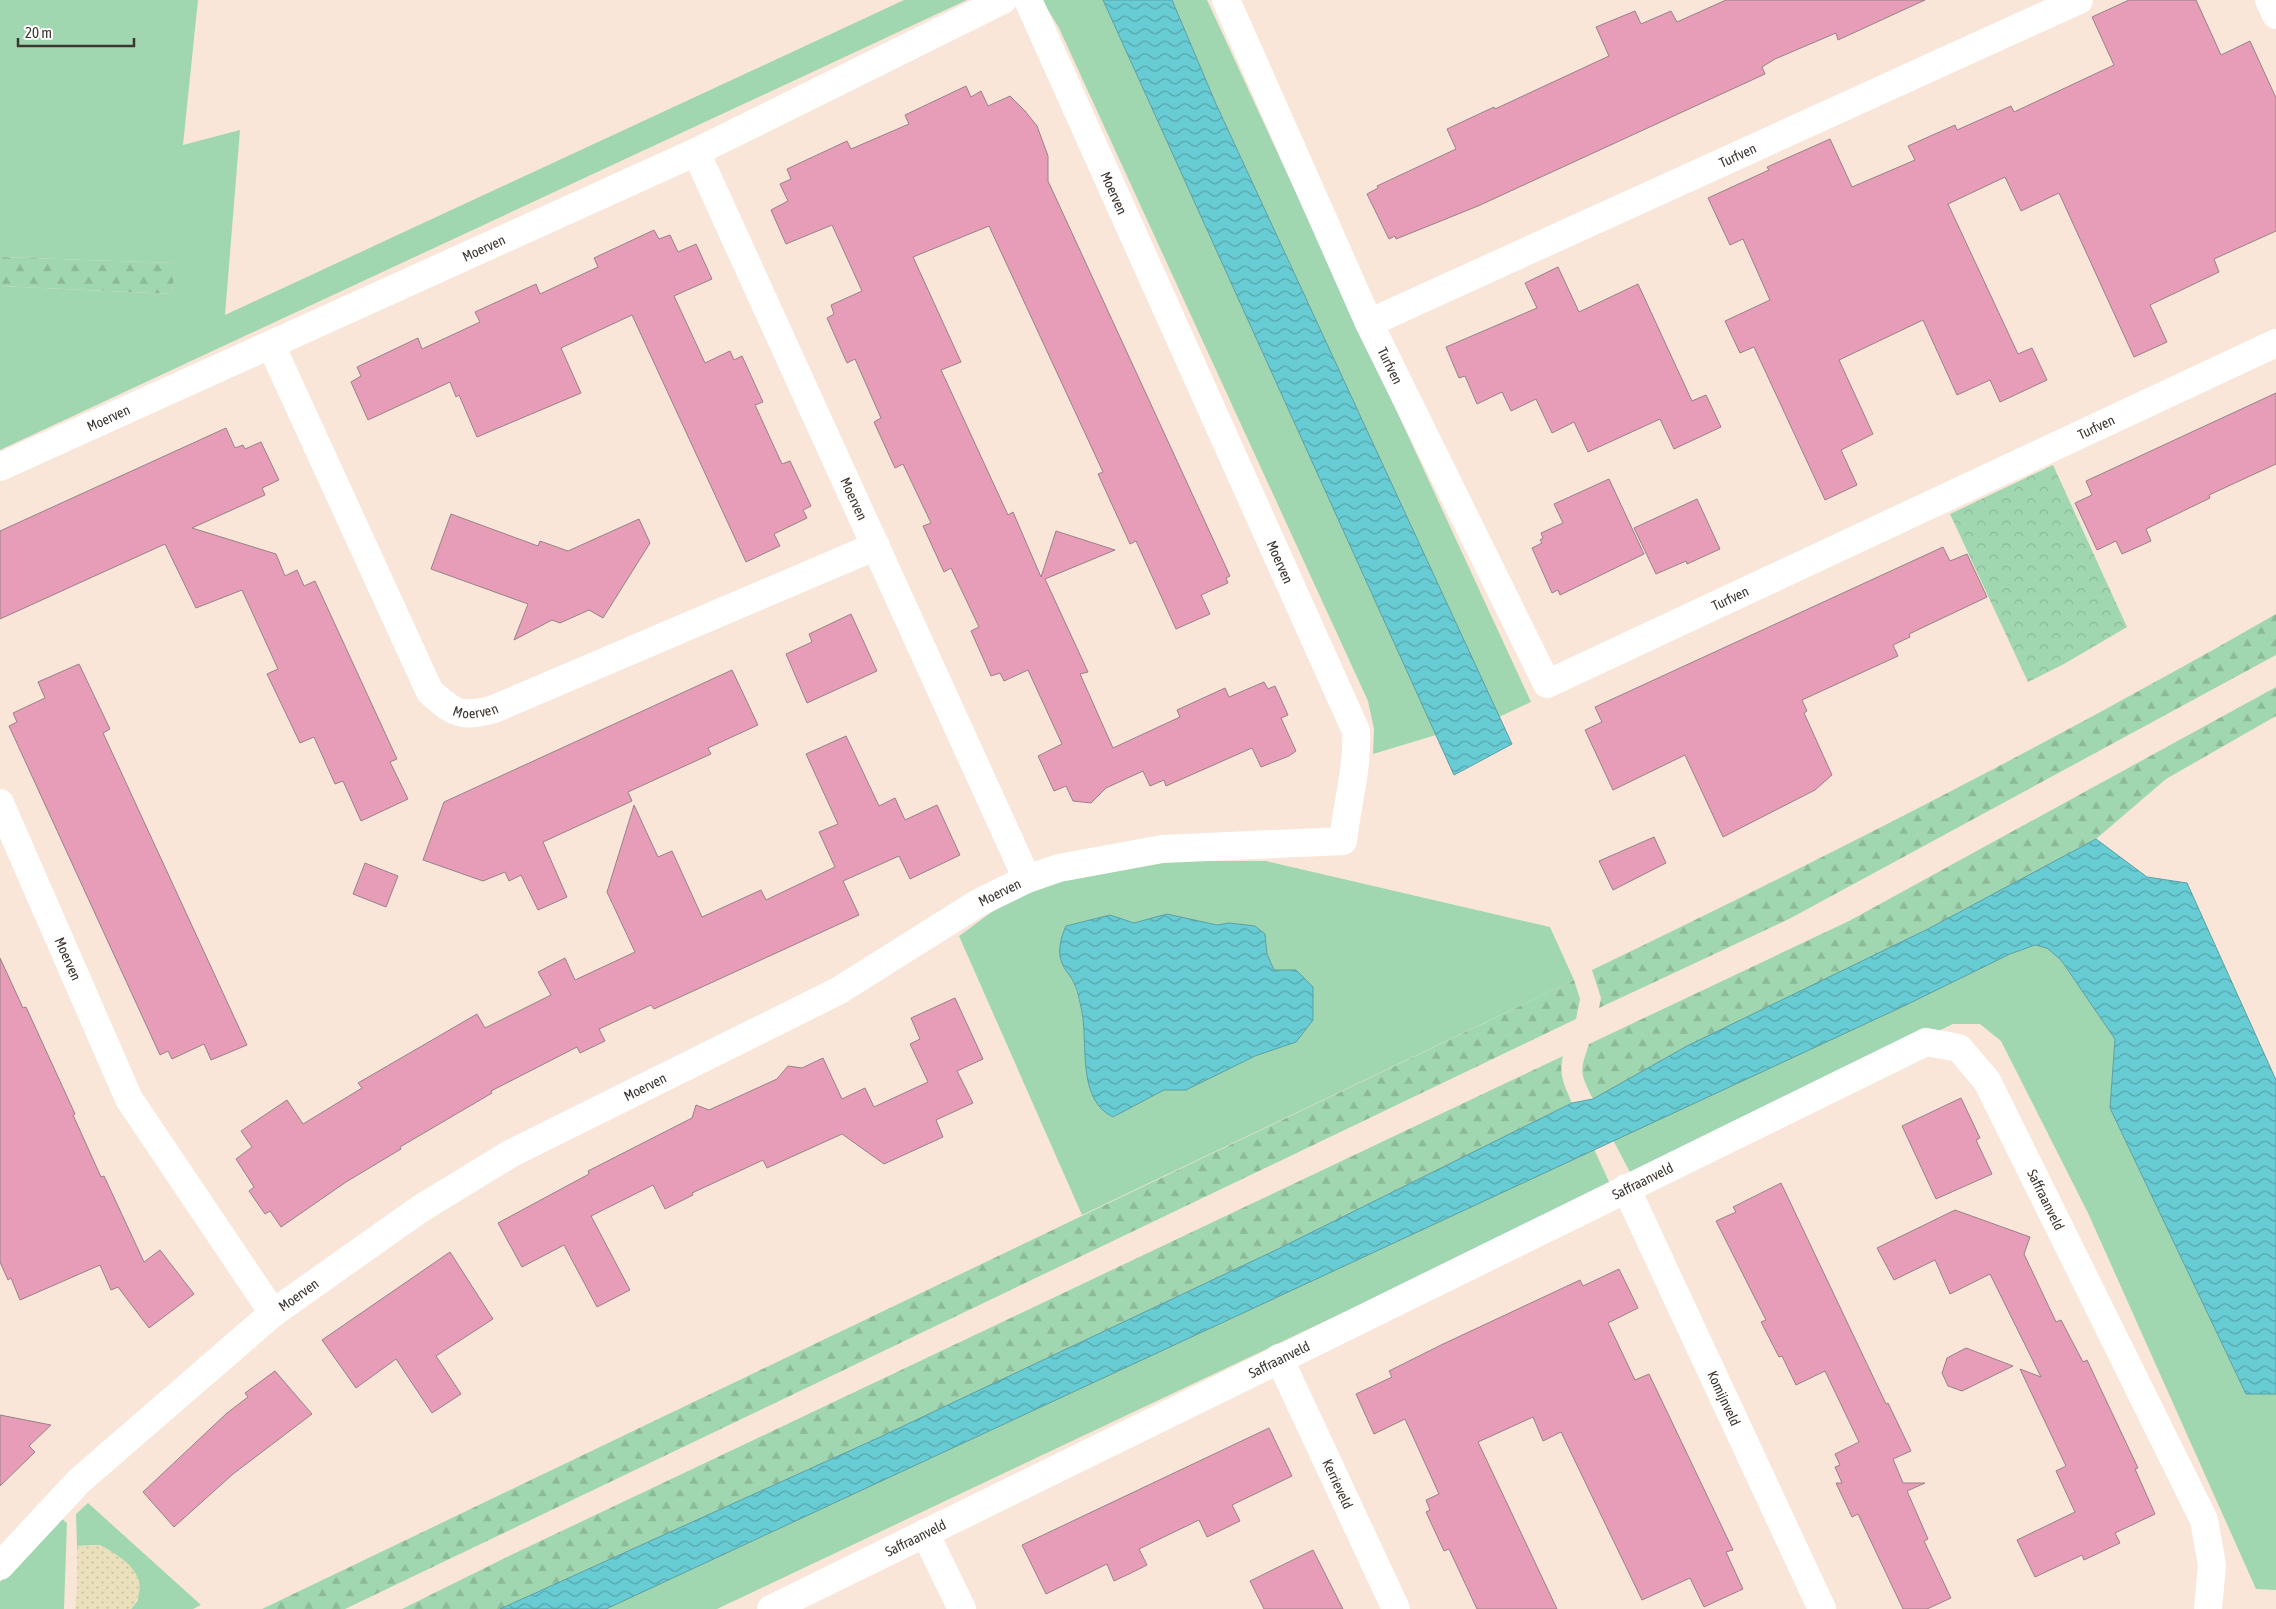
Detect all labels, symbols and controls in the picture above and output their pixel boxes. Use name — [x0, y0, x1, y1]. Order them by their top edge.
scale bar — [18, 15, 134, 47]
text: 20 m — [25, 24, 52, 41]
street label: Turfven — [1717, 140, 1759, 171]
street label: Moerven — [1097, 169, 1131, 217]
street label: Moerven — [460, 231, 508, 265]
street label: Turfven — [1374, 345, 1406, 387]
street label: Moerven — [84, 401, 132, 435]
street label: Turfven — [2075, 412, 2117, 443]
street label: Moerven — [837, 475, 871, 523]
street label: Moerven — [1263, 538, 1297, 586]
street label: Turfven — [1709, 583, 1751, 614]
street label: Moerven — [451, 700, 501, 722]
street label: Moerven — [976, 875, 1024, 910]
street label: Moerven — [52, 935, 84, 983]
street label: Moerven — [621, 1070, 669, 1104]
street label: Saffraanveld — [1610, 1159, 1676, 1203]
street label: Saffraanveld — [2024, 1167, 2067, 1233]
street label: Moerven — [275, 1275, 322, 1315]
street label: Saffraanveld — [1246, 1338, 1312, 1381]
street label: Komijnveld — [1704, 1368, 1744, 1428]
street label: Kerrieveld — [1319, 1457, 1356, 1511]
street label: Saffraanveld — [882, 1516, 949, 1560]

